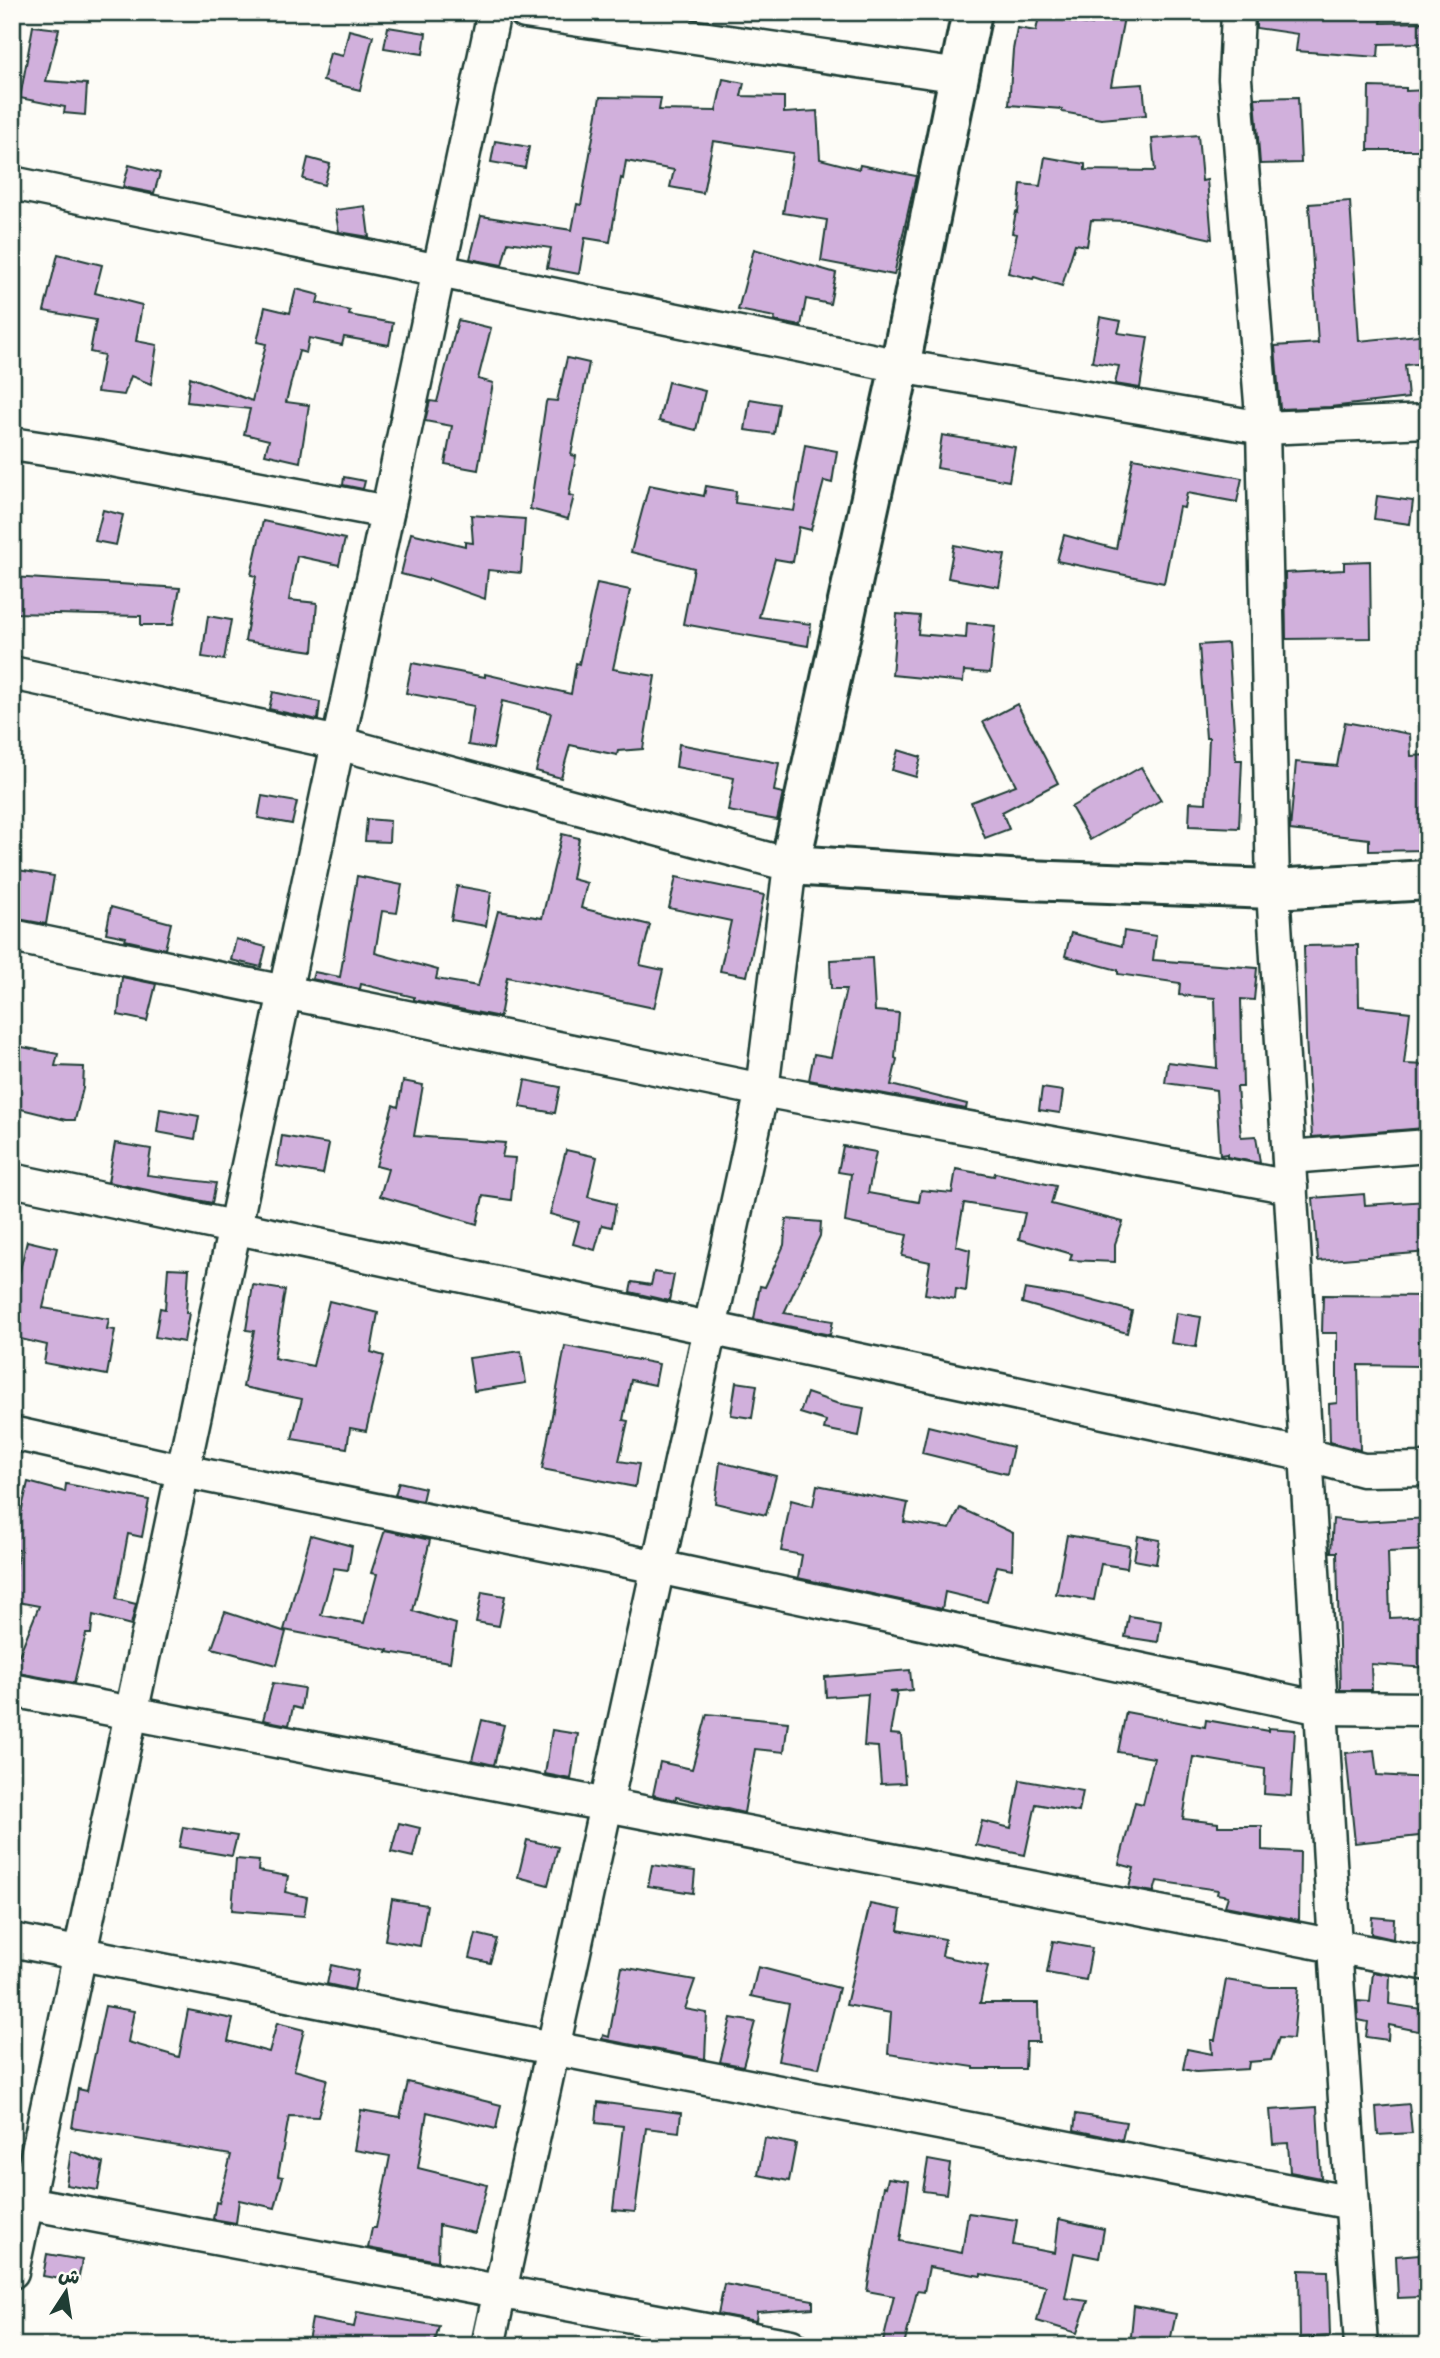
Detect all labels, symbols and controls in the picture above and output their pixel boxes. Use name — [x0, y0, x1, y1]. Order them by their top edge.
north arrow — [32, 2256, 102, 2326]
text: ش — [56, 2258, 83, 2294]

